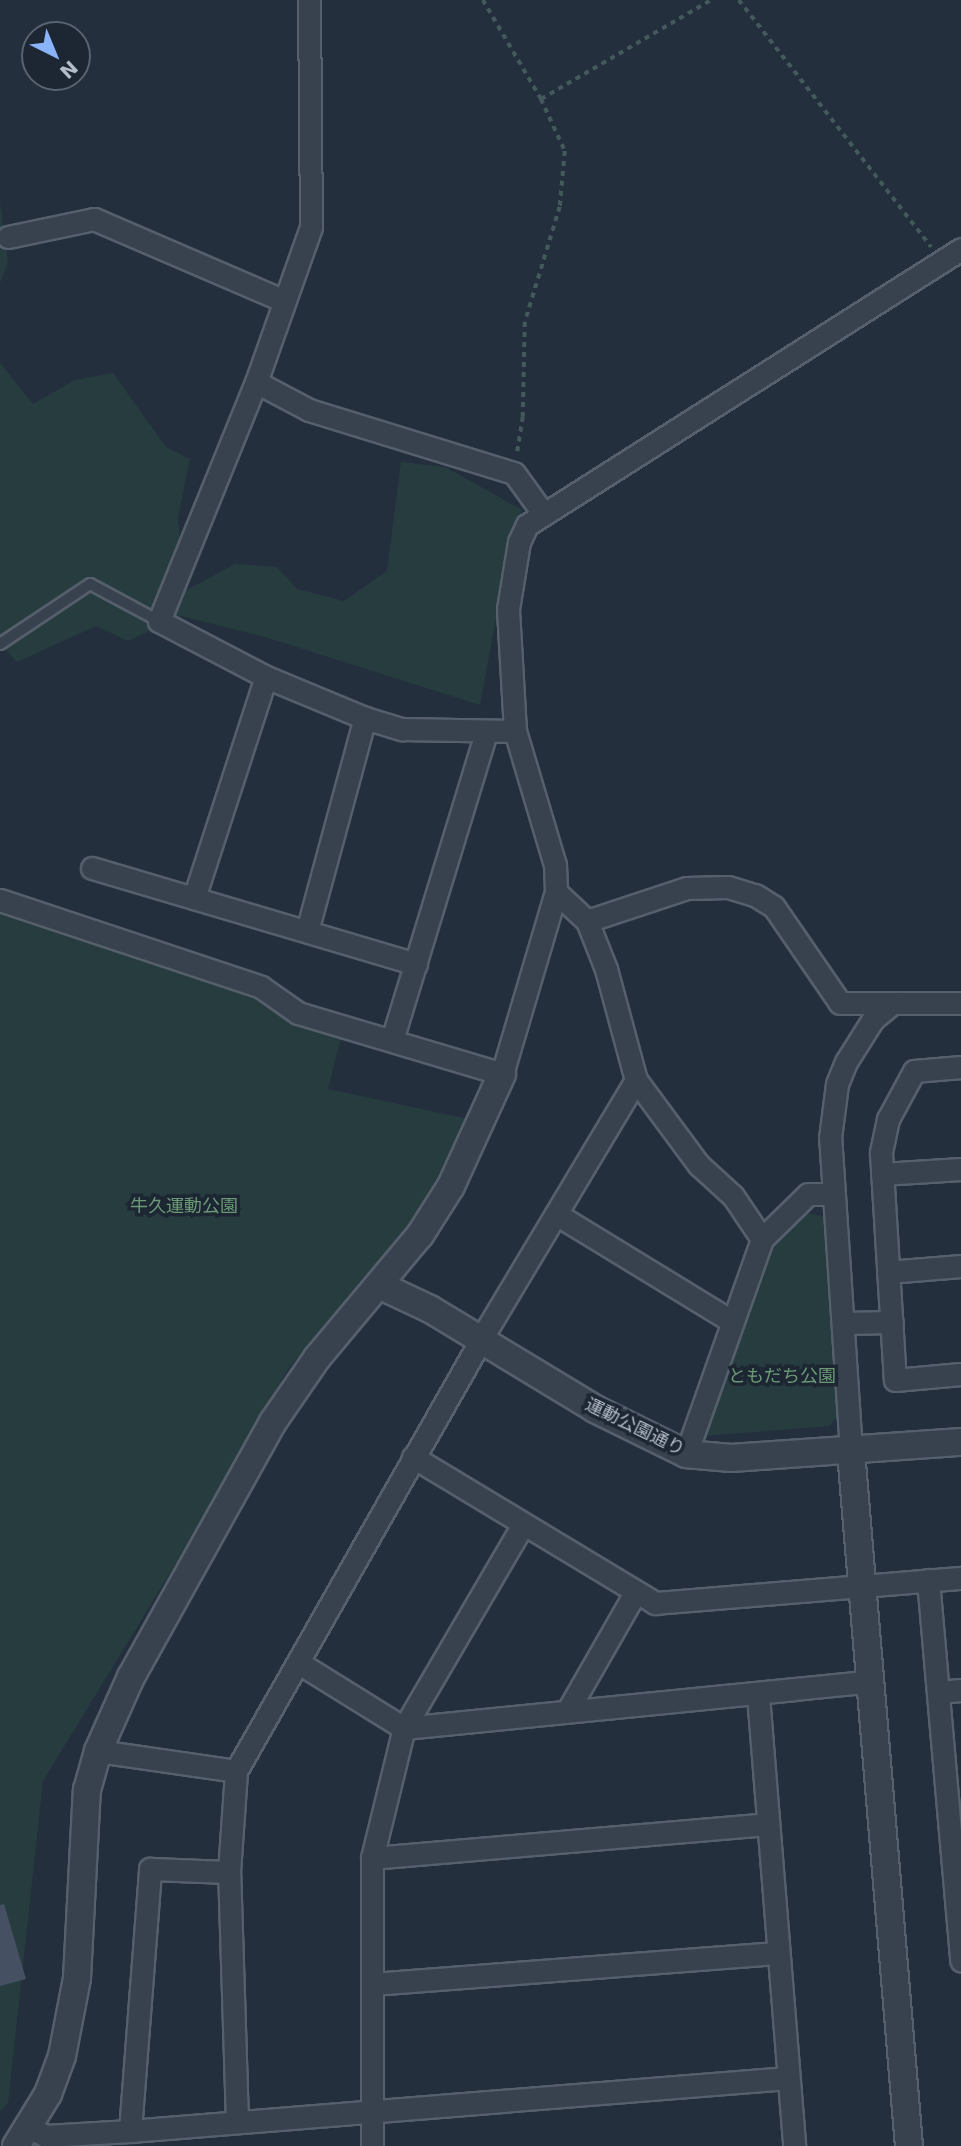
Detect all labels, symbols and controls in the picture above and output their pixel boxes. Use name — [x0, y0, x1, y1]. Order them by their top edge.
north arrow — [21, 21, 91, 91]
text: N — [56, 56, 82, 83]
park label: 牛久運動公園 — [130, 1195, 238, 1217]
park label: ともだち公園 — [728, 1365, 836, 1387]
street label: 運動公園通り — [582, 1394, 688, 1460]

